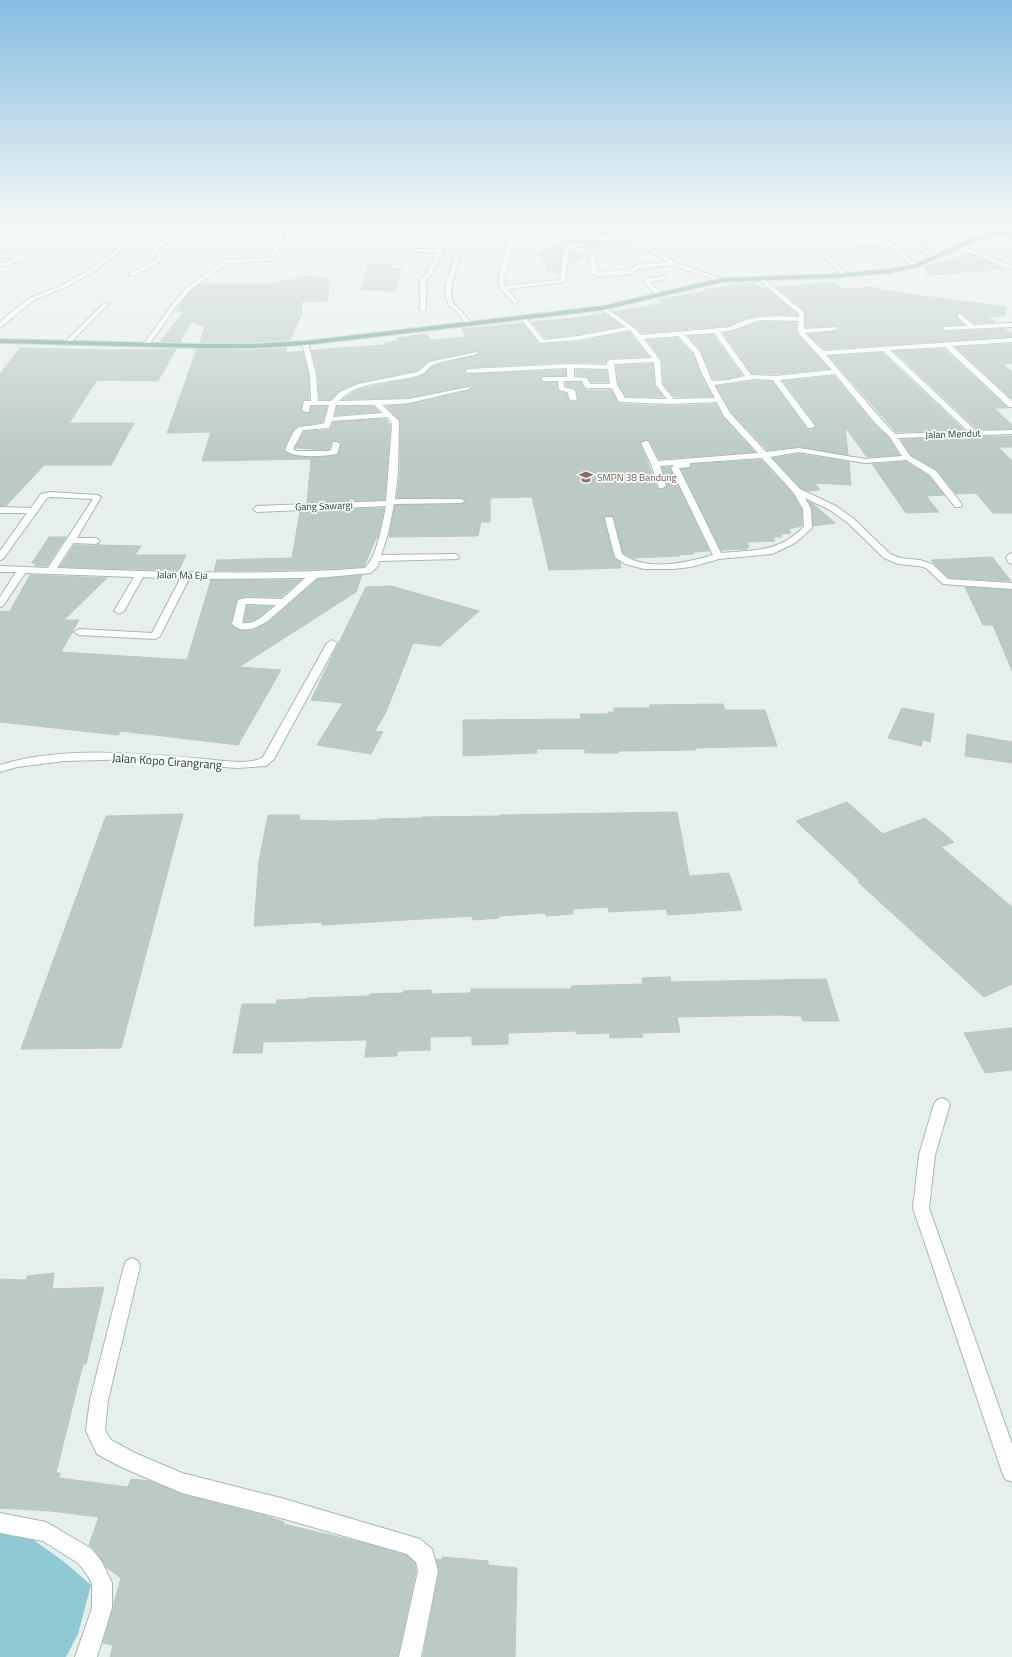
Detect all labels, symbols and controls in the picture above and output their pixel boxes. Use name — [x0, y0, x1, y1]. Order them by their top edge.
street label: Jalan Mendut — [925, 426, 982, 442]
school or university icon: SMPN 38 Bandung — [578, 469, 594, 485]
place label: SMPN 38 Bandung — [597, 470, 677, 485]
street label: Gang Sawargi — [295, 497, 353, 515]
street label: Jalan Ma Eja — [156, 567, 208, 583]
street label: Jalan Kopo Cirangrang — [111, 748, 223, 774]

